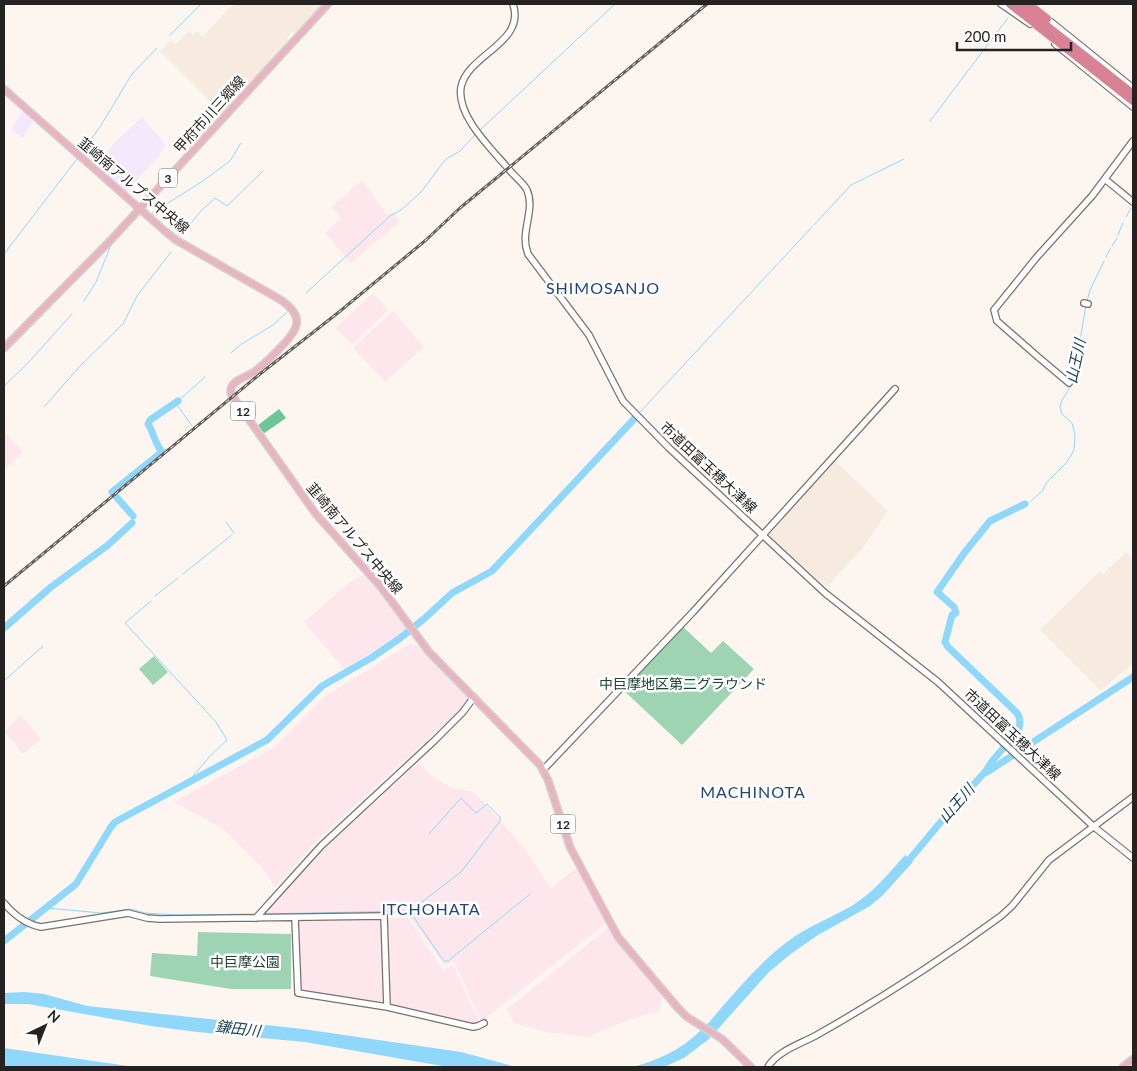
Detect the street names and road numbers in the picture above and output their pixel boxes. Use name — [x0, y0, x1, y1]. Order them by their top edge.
street label: 甲府市川三郷線 — [170, 72, 248, 156]
street label: 韮崎南アルプス中央線 — [75, 134, 193, 236]
road number: 3 — [159, 168, 177, 188]
road number: 12 — [230, 402, 256, 421]
street label: 市道田富玉穂大津線 — [657, 418, 761, 516]
street label: 韮崎南アルプス中央線 — [304, 479, 406, 597]
street label: 市道田富玉穂大津線 — [961, 685, 1065, 783]
road number: 12 — [550, 814, 576, 834]

